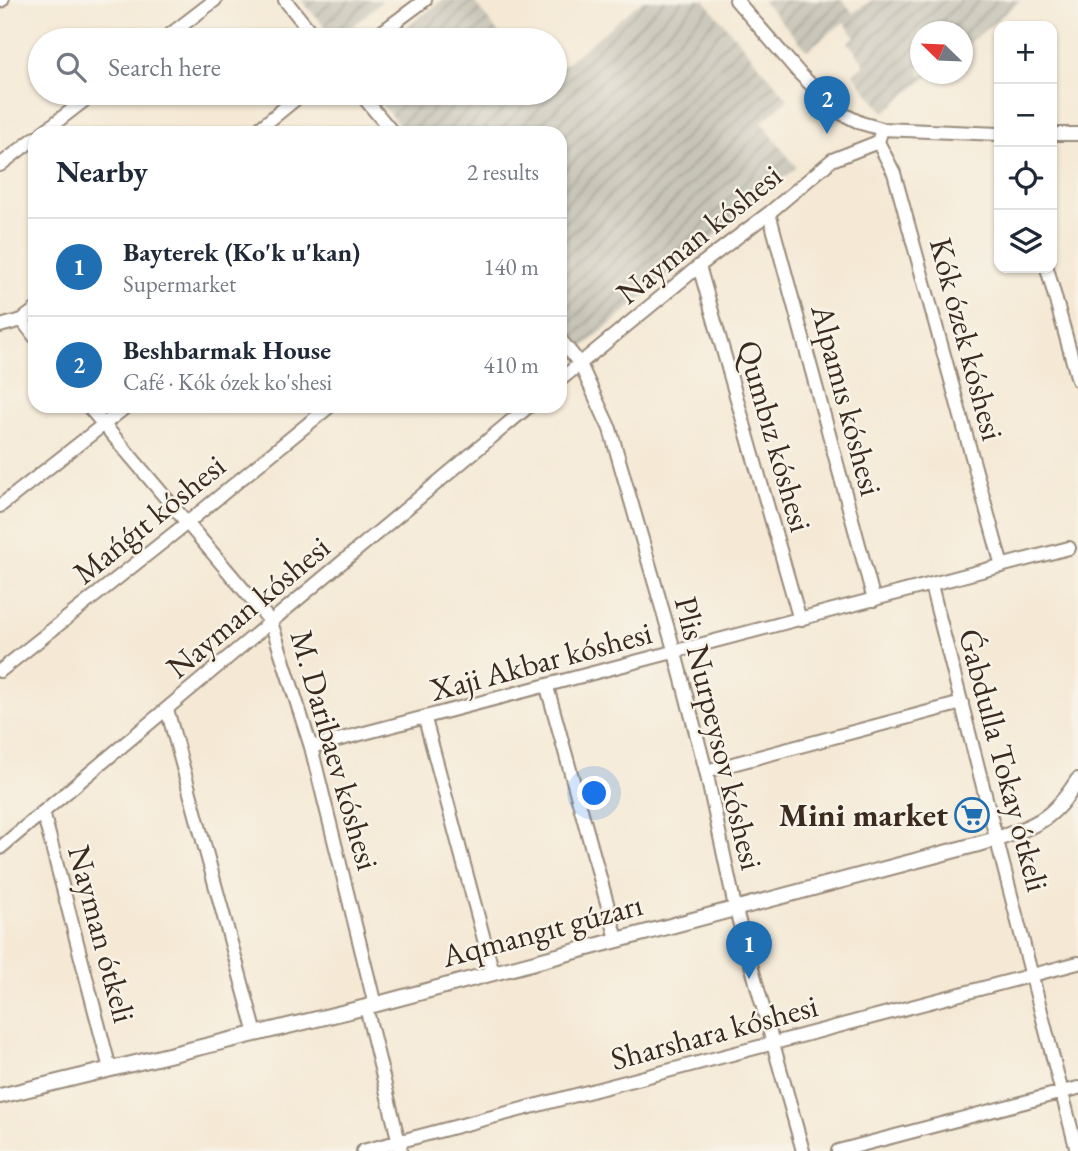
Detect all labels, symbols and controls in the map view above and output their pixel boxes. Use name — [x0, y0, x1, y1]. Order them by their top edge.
north arrow — [910, 21, 973, 84]
map controls — [994, 21, 1057, 273]
button: + — [994, 21, 1057, 84]
search box — [28, 28, 567, 105]
icon: search — [52, 48, 90, 86]
text: Search here — [108, 50, 221, 84]
pin: 2 — [804, 76, 850, 134]
button: − — [994, 84, 1057, 147]
button: locate — [994, 147, 1057, 210]
text: Nearby — [56, 152, 148, 191]
street label: Nayman kóshesi — [608, 154, 790, 314]
text: 2 results — [467, 157, 539, 187]
button: layers — [994, 210, 1057, 273]
street label: Kók ózek kóshesi — [920, 233, 1014, 445]
text: Bayterek (Ko'k u'kan) — [123, 235, 360, 269]
text: 1 — [73, 252, 85, 282]
text: 140 m — [483, 252, 539, 282]
text: Supermarket — [123, 269, 236, 299]
street label: Alpamıs kóshesi — [801, 299, 893, 500]
text: Beshbarmak House — [123, 333, 331, 367]
street label: Qumbız kóshesi — [728, 335, 822, 537]
text: 2 — [73, 350, 85, 380]
text: 410 m — [483, 350, 539, 380]
text: Café · Kók ózek ko'shesi — [123, 367, 332, 397]
street label: Mańǵıt kóshesi — [64, 445, 234, 593]
street label: Nayman kóshesi — [157, 526, 339, 688]
street label: Plis Nurpeysov kóshesi — [665, 592, 773, 874]
street label: Xaji Akbar kóshesi — [425, 611, 657, 711]
street label: Ǵabdulla Tokay ótkeli — [949, 624, 1059, 896]
street label: M. Daribaev kóshesi — [281, 625, 389, 875]
your location — [577, 776, 611, 810]
place label: Mini market — [779, 794, 948, 836]
supermarket icon: Mini market — [953, 796, 991, 834]
street label: Nayman ótkeli — [58, 841, 146, 1027]
street label: Aqmangıt gúzarı — [436, 883, 647, 977]
pin: 1 — [726, 921, 772, 979]
street label: Sharshara kóshesi — [606, 984, 822, 1080]

